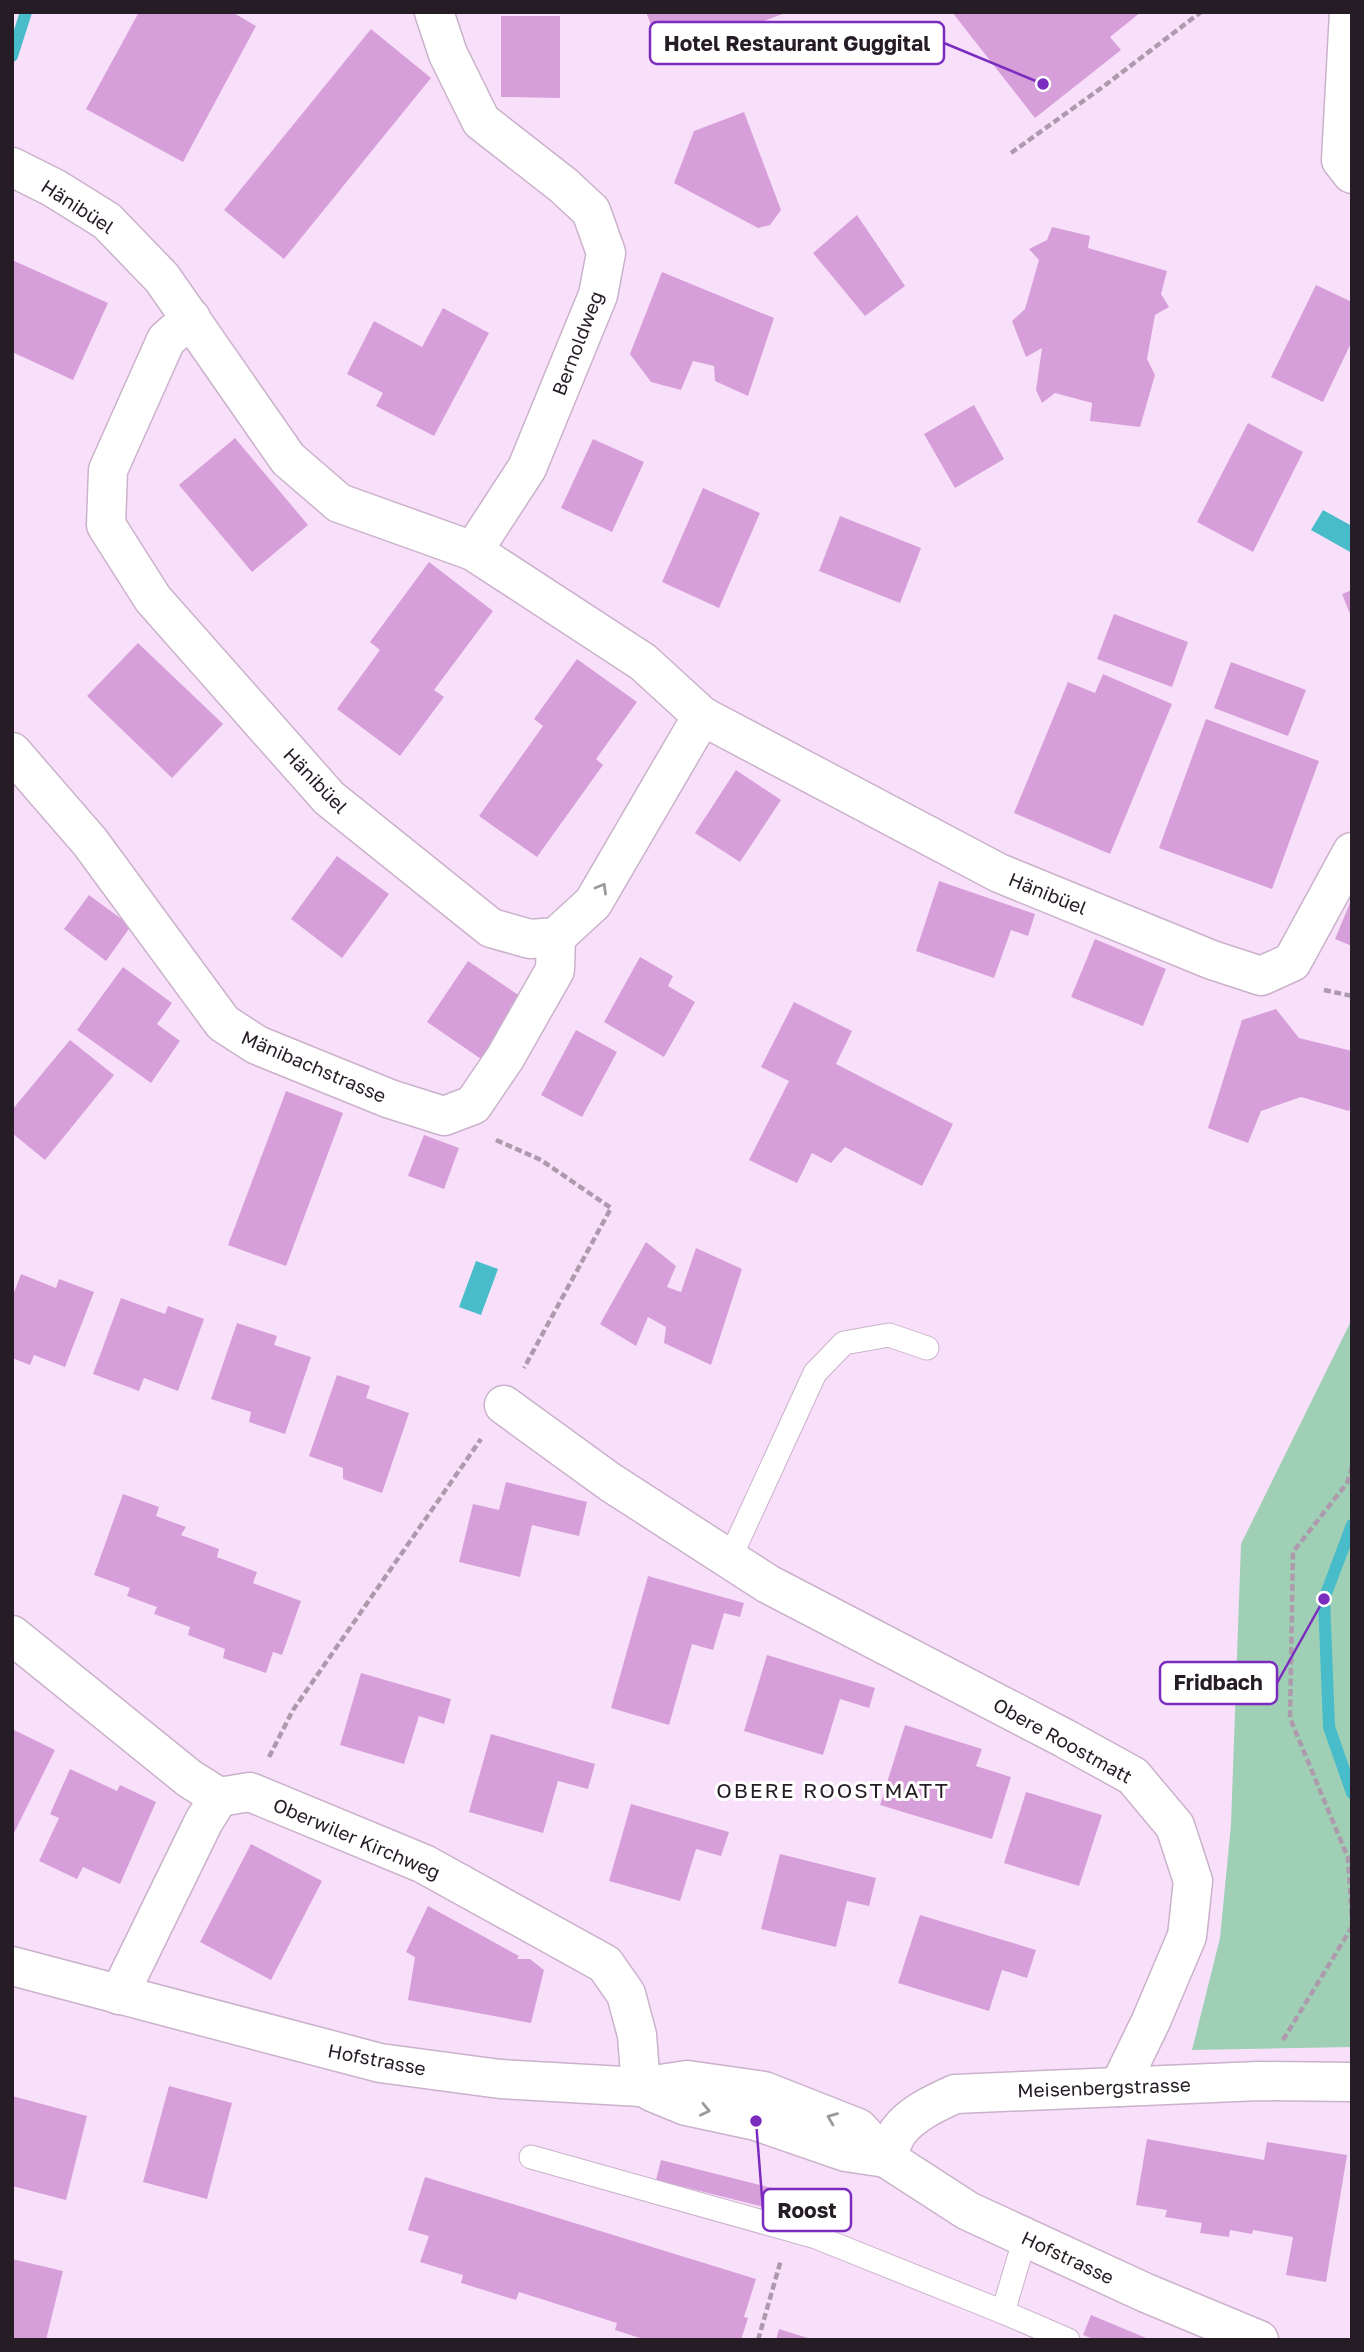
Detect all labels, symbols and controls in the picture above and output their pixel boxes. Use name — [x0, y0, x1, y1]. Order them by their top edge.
callout: Hotel Restaurant Guggital — [650, 22, 944, 64]
text: Hotel Restaurant Guggital — [664, 30, 930, 56]
street label: Hänibüel — [37, 174, 119, 238]
street label: Bernoldweg — [547, 288, 607, 398]
street label: Hänibüel — [279, 742, 353, 818]
street label: Hänibüel — [1006, 867, 1090, 919]
one-way arrow — [594, 882, 607, 895]
street label: Mänibachstrasse — [238, 1025, 390, 1107]
callout: Fridbach — [1160, 1662, 1277, 1704]
text: Fridbach — [1173, 1669, 1263, 1695]
street label: Obere Roostmatt — [989, 1692, 1137, 1788]
district label: OBERE ROOSTMATT — [716, 1777, 950, 1803]
street label: Oberwiler Kirchweg — [270, 1792, 444, 1884]
street label: Hofstrasse — [326, 2038, 428, 2080]
street label: Meisenbergstrasse — [1017, 2072, 1191, 2102]
one-way arrow — [699, 2101, 711, 2116]
one-way arrow — [827, 2112, 839, 2126]
callout: Roost — [763, 2189, 851, 2231]
text: Roost — [777, 2197, 837, 2223]
street label: Hofstrasse — [1018, 2226, 1118, 2288]

